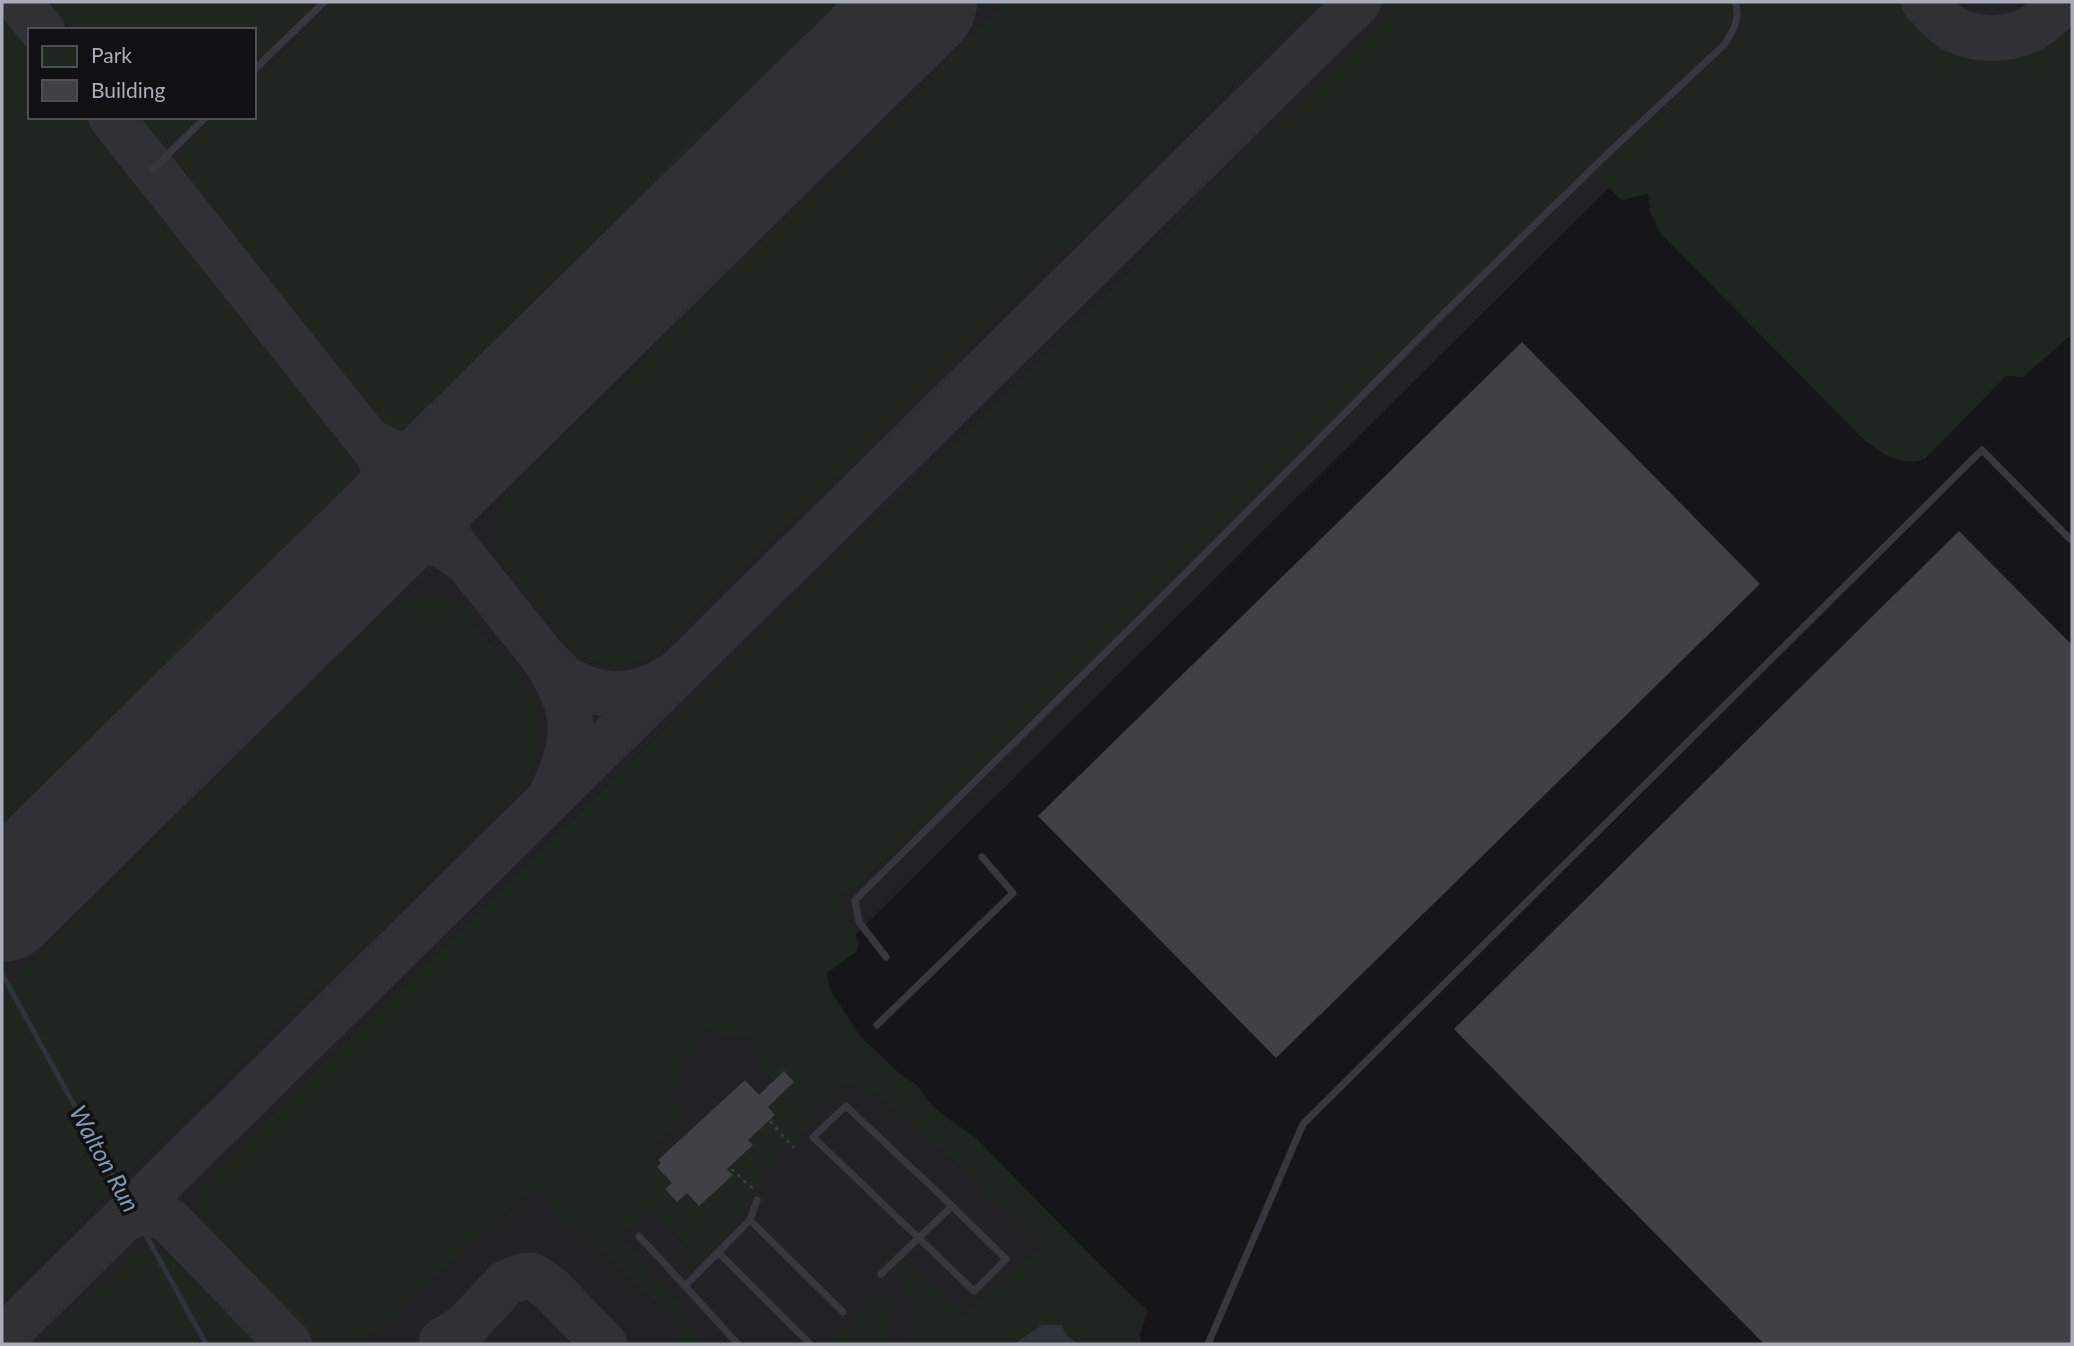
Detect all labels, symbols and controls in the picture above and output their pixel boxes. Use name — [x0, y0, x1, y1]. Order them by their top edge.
legend — [28, 28, 256, 119]
text: Park — [91, 42, 132, 67]
text: Building — [91, 77, 166, 102]
water label: Walton Run — [64, 1100, 146, 1217]

